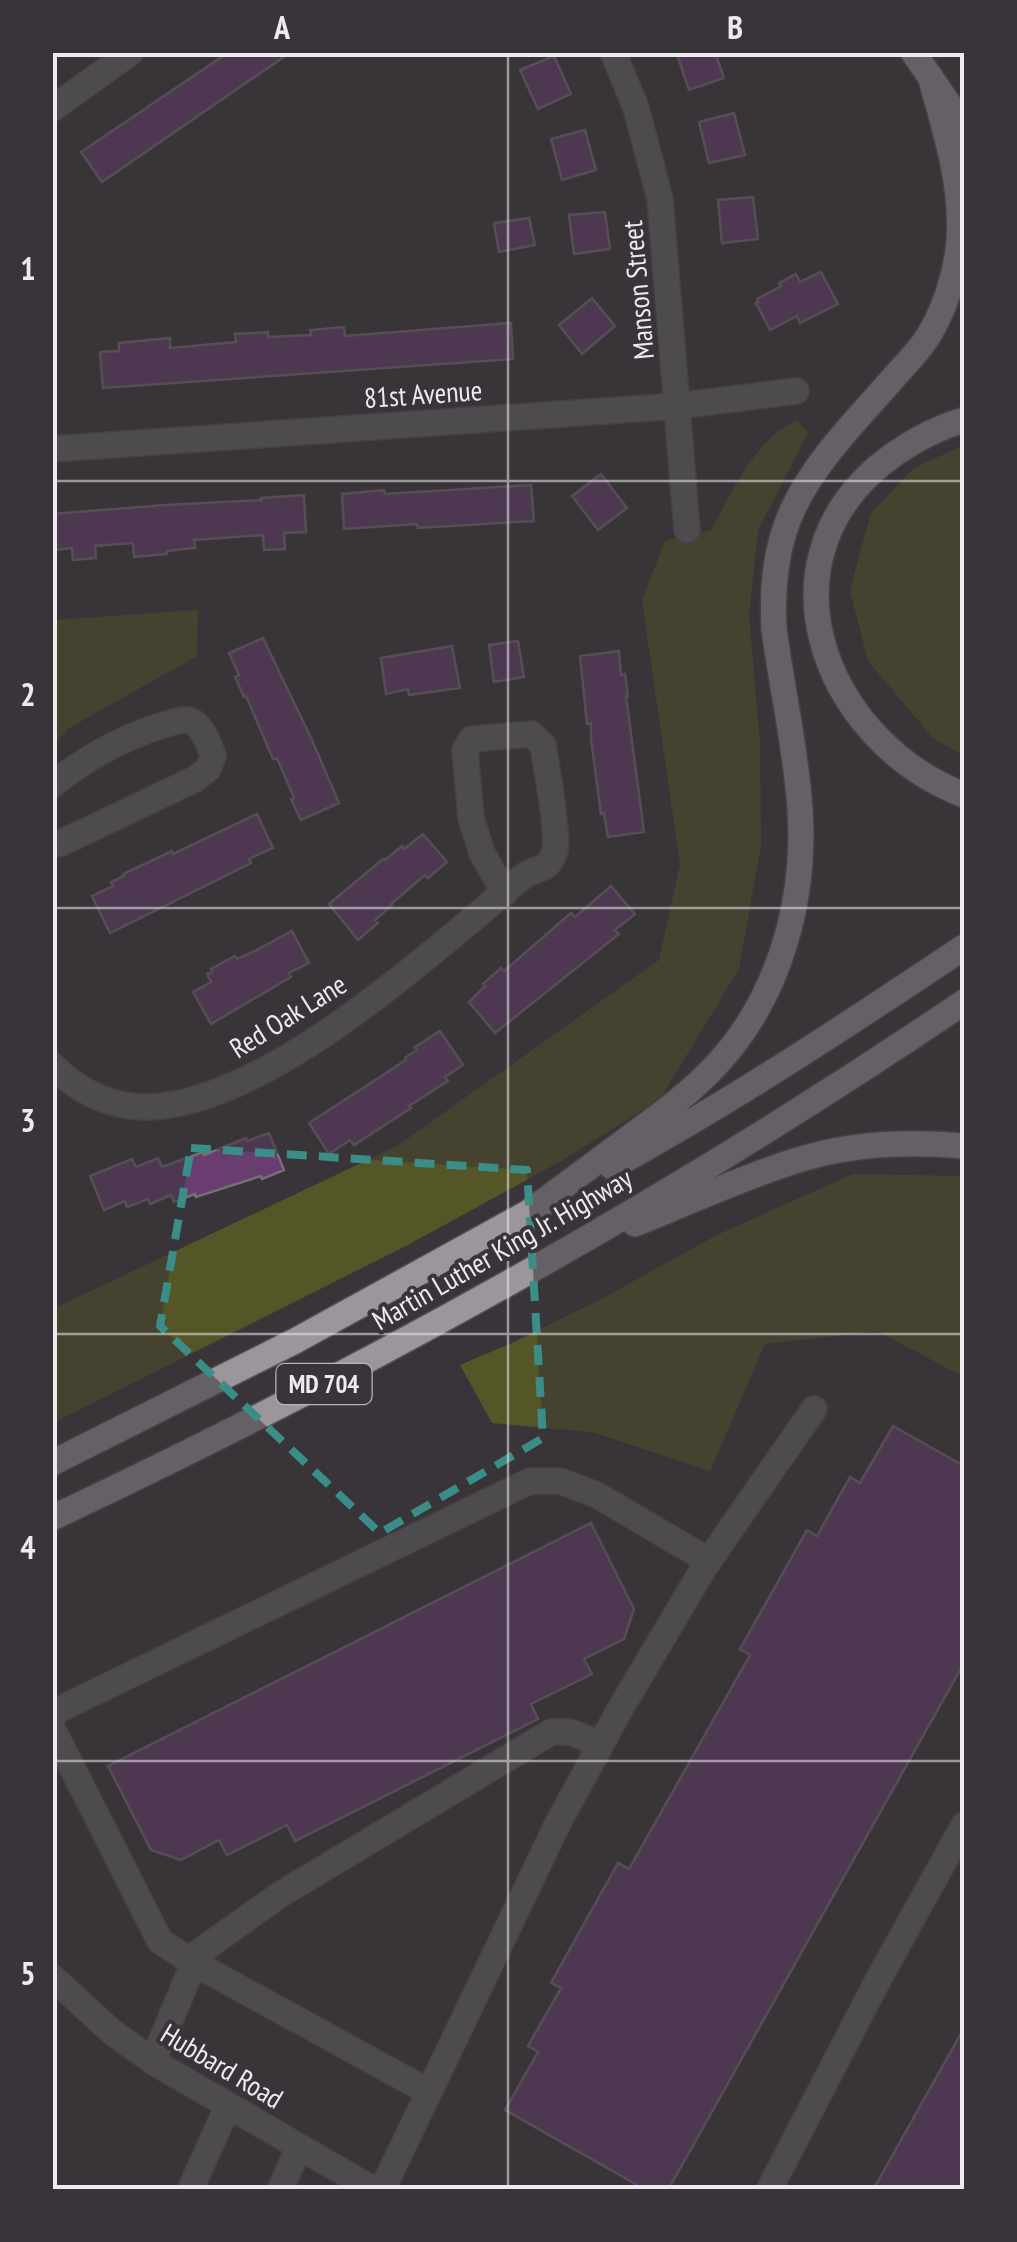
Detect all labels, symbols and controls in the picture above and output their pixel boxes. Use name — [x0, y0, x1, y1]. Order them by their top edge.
text: A — [273, 6, 291, 48]
text: B — [727, 6, 743, 48]
street label: Manson Street — [613, 219, 662, 361]
text: 1 — [20, 247, 36, 289]
street label: 81st Avenue — [363, 371, 483, 416]
text: 2 — [20, 673, 36, 715]
street label: Red Oak Lane — [222, 965, 353, 1066]
text: 3 — [20, 1099, 36, 1141]
street label: Martin Luther King Jr. Highway — [365, 1159, 639, 1338]
road number: MD 704 — [276, 1364, 372, 1404]
text: 4 — [20, 1526, 36, 1568]
text: 5 — [20, 1952, 36, 1994]
street label: Hubbard Road — [154, 2015, 290, 2116]

